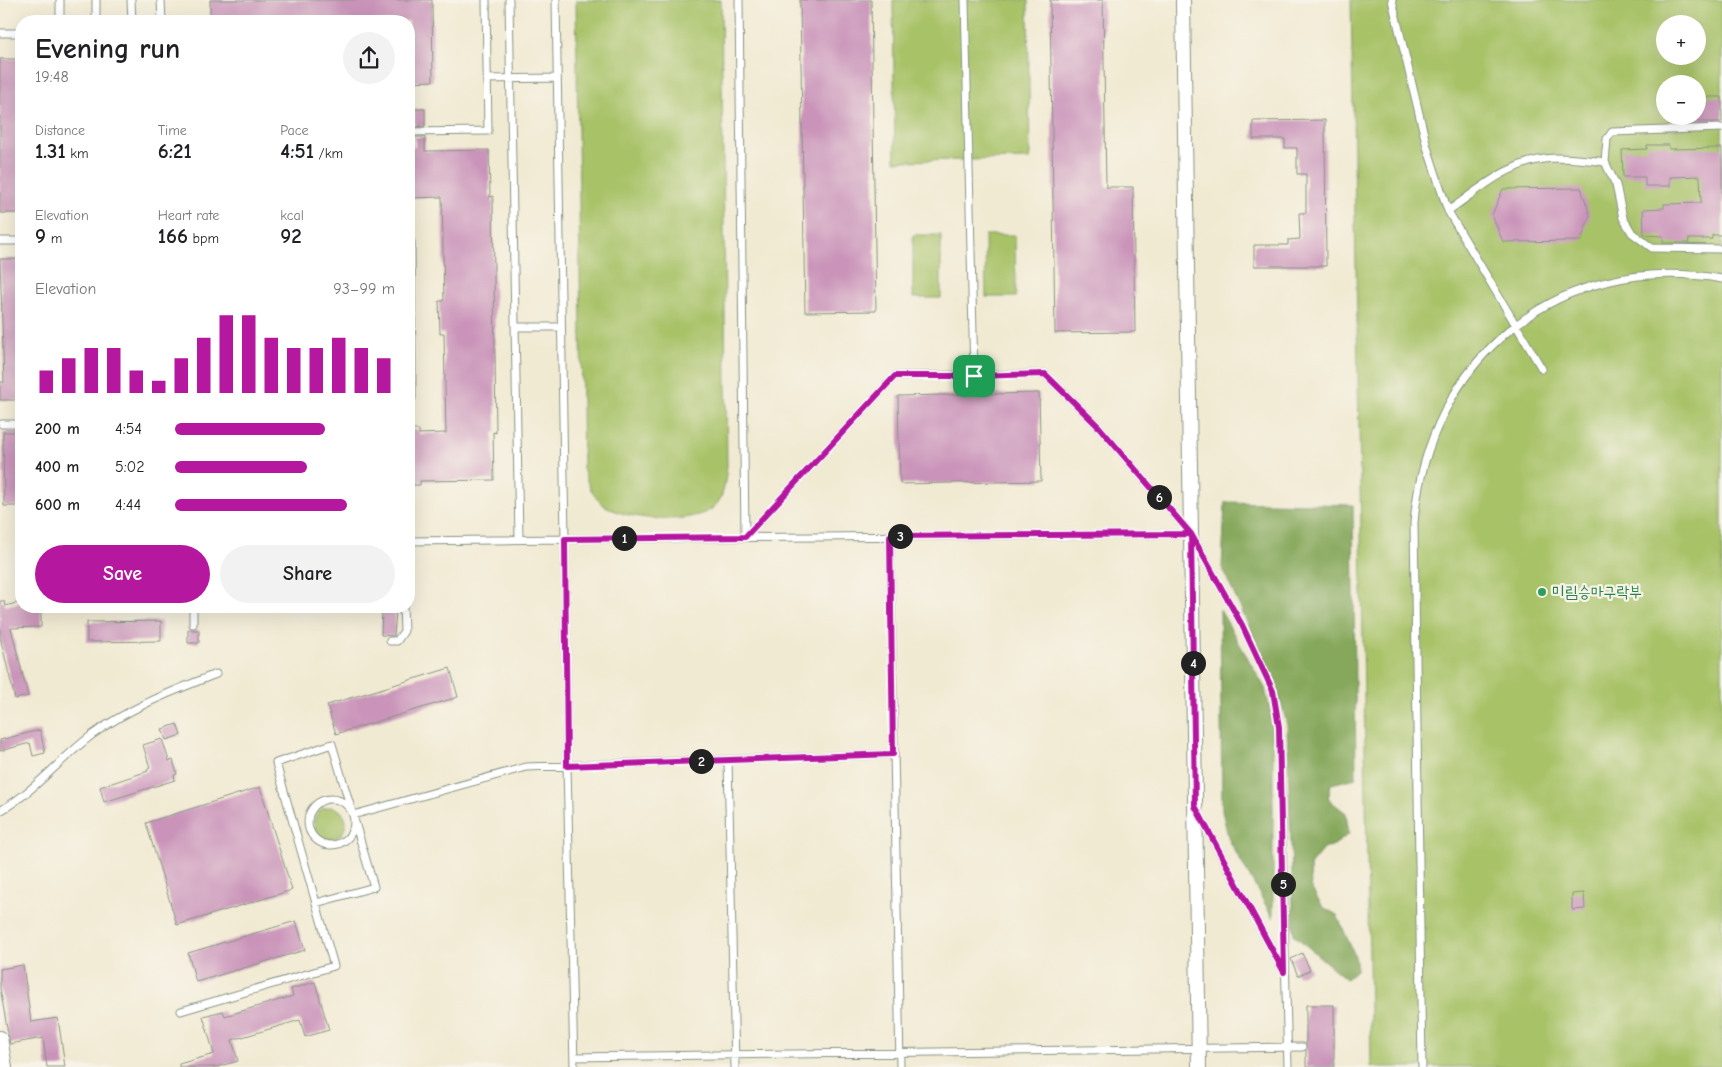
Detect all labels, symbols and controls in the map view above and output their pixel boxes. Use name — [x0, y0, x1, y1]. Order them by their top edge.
map controls — [1656, 15, 1706, 125]
button: + — [1656, 15, 1706, 65]
button: share — [343, 32, 395, 84]
text: Evening run — [35, 33, 180, 65]
text: 19:48 — [35, 68, 69, 86]
button: − — [1656, 75, 1706, 125]
text: Distance — [35, 122, 85, 139]
text: Time — [158, 122, 187, 139]
text: Pace — [280, 122, 309, 139]
text: 1.31 — [35, 139, 66, 163]
text: 6:21 — [158, 139, 192, 163]
text: 4:51 — [280, 139, 314, 163]
text: km — [66, 145, 89, 162]
text: /km — [314, 145, 343, 162]
text: Elevation — [35, 207, 89, 224]
text: Heart rate — [158, 207, 219, 224]
text: kcal — [280, 207, 304, 224]
text: 9 — [35, 224, 46, 248]
text: 166 — [158, 224, 188, 248]
text: 92 — [280, 224, 302, 248]
text: m — [46, 230, 62, 247]
text: bpm — [188, 230, 219, 247]
text: Elevation — [35, 280, 96, 298]
text: 93–99 m — [333, 280, 395, 298]
pin — [953, 355, 995, 397]
icon: arrive — [960, 362, 988, 390]
text: 200 m — [35, 420, 80, 438]
text: 4:54 — [115, 420, 142, 438]
text: 400 m — [35, 458, 79, 476]
text: 5:02 — [115, 458, 145, 476]
pin: 6 — [1146, 484, 1172, 510]
text: 6 — [1156, 489, 1163, 506]
text: 600 m — [35, 496, 80, 514]
text: 4:44 — [115, 496, 141, 514]
pin: 3 — [888, 524, 912, 548]
pin: 1 — [612, 526, 636, 550]
text: 3 — [897, 528, 904, 545]
text: 1 — [622, 530, 627, 547]
button: Save — [35, 545, 210, 603]
button: Share — [220, 545, 395, 603]
place label: 미림승마구락부 — [1552, 583, 1642, 601]
marker: 미림승마구락부 — [1536, 586, 1548, 598]
pin: 4 — [1180, 650, 1206, 676]
text: 4 — [1190, 655, 1197, 672]
pin: 2 — [688, 748, 714, 774]
text: 2 — [698, 753, 705, 770]
pin: 5 — [1270, 872, 1296, 896]
text: 5 — [1280, 876, 1287, 893]

